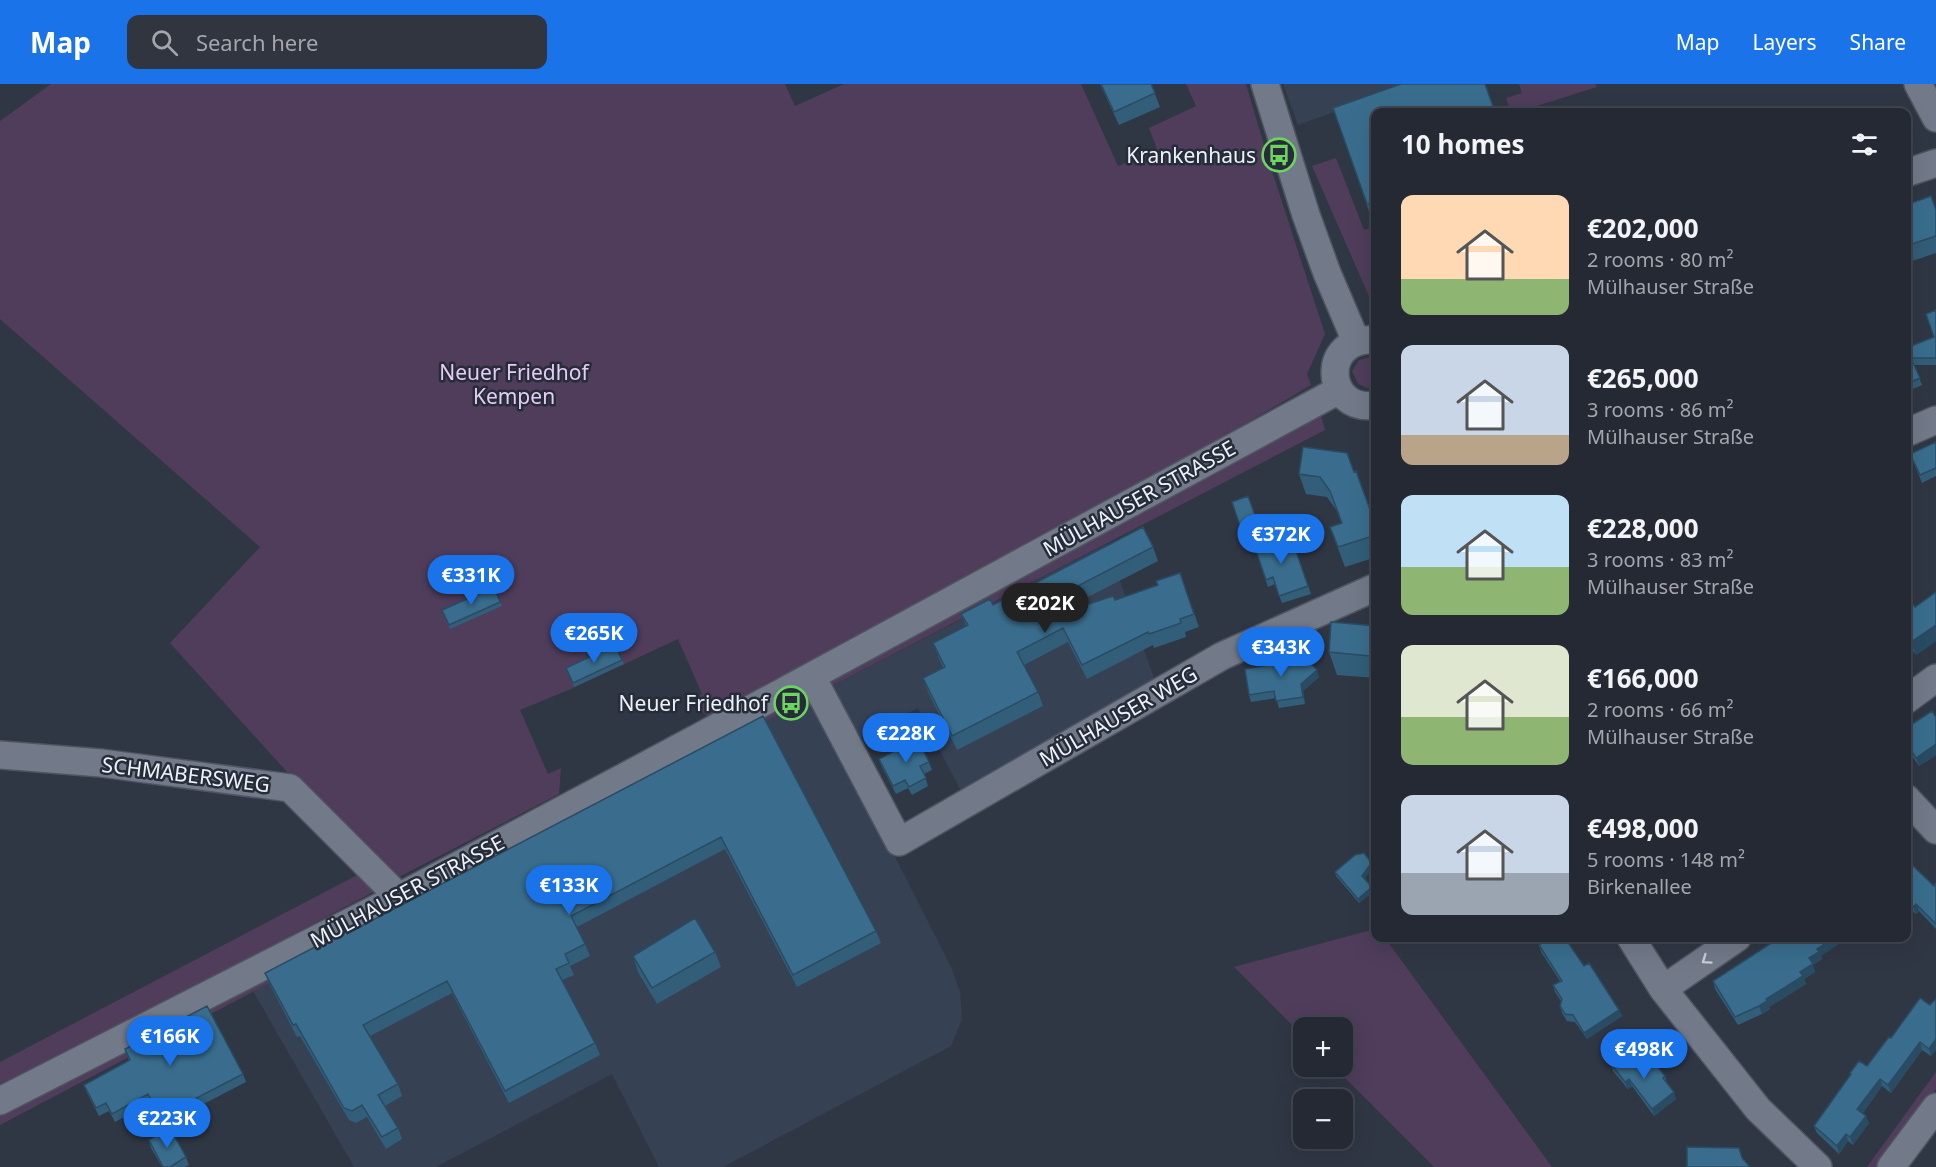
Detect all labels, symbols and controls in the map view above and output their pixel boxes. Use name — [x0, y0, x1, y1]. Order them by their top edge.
search box — [127, 15, 547, 69]
text: Map — [30, 23, 91, 61]
icon: search — [148, 26, 181, 59]
text: Search here — [196, 27, 318, 57]
text: Map — [1676, 28, 1720, 56]
text: Layers — [1753, 28, 1817, 56]
text: Share — [1850, 28, 1906, 56]
text: 10 homes — [1401, 126, 1525, 162]
icon: filters — [1848, 128, 1881, 161]
bus stop icon: Krankenhaus — [1261, 137, 1297, 173]
place label: Krankenhaus — [1126, 141, 1256, 169]
text: €202,000 — [1587, 210, 1699, 246]
icon: home — [1449, 219, 1521, 291]
text: 2 rooms · 80 m² — [1587, 246, 1734, 273]
text: Mülhauser Straße — [1587, 273, 1754, 300]
park label: Neuer Friedhof Kempen — [439, 358, 590, 410]
text: €265,000 — [1587, 360, 1699, 396]
icon: home — [1449, 369, 1521, 441]
text: 3 rooms · 86 m² — [1587, 396, 1734, 423]
text: Mülhauser Straße — [1587, 423, 1754, 450]
street label: MÜLHAUSER STRASSE — [1038, 433, 1240, 563]
text: €228,000 — [1587, 510, 1699, 546]
pin: €372K — [1239, 514, 1323, 565]
icon: home — [1449, 519, 1521, 591]
text: €372K — [1251, 520, 1311, 547]
text: 3 rooms · 83 m² — [1587, 546, 1734, 573]
pin: €331K — [429, 555, 513, 606]
text: €331K — [441, 561, 501, 588]
text: Mülhauser Straße — [1587, 573, 1754, 600]
pin: €202K — [1003, 583, 1087, 634]
text: €202K — [1015, 589, 1075, 616]
pin: €265K — [552, 613, 636, 664]
text: €265K — [564, 619, 624, 646]
pin: €343K — [1239, 627, 1323, 678]
text: €343K — [1251, 633, 1311, 660]
street label: MÜLHAUSER WEG — [1034, 659, 1202, 773]
text: €166,000 — [1587, 660, 1699, 696]
icon: home — [1449, 669, 1521, 741]
bus stop icon: Neuer Friedhof — [773, 685, 809, 721]
place label: Neuer Friedhof — [619, 689, 770, 717]
text: 2 rooms · 66 m² — [1587, 696, 1734, 723]
pin: €228K — [864, 713, 948, 764]
text: €228K — [876, 719, 936, 746]
text: Mülhauser Straße — [1587, 723, 1754, 750]
street label: SCHMABERSWEG — [100, 750, 272, 798]
text: €498,000 — [1587, 810, 1699, 846]
icon: home — [1449, 819, 1521, 891]
street label: MÜLHAUSER STRASSE — [305, 828, 509, 954]
text: 5 rooms · 148 m² — [1587, 846, 1745, 873]
pin: €133K — [527, 865, 611, 916]
text: €133K — [539, 871, 599, 898]
text: Birkenallee — [1587, 873, 1692, 900]
one-way arrow — [1701, 953, 1712, 964]
pin: €166K — [128, 1016, 212, 1067]
map controls — [1293, 1017, 1353, 1149]
button: + — [1293, 1017, 1353, 1077]
text: €166K — [140, 1022, 200, 1049]
pin: €498K — [1602, 1029, 1686, 1080]
text: €498K — [1614, 1035, 1674, 1062]
button: − — [1293, 1089, 1353, 1149]
pin: €223K — [125, 1098, 209, 1149]
text: €223K — [137, 1104, 197, 1131]

